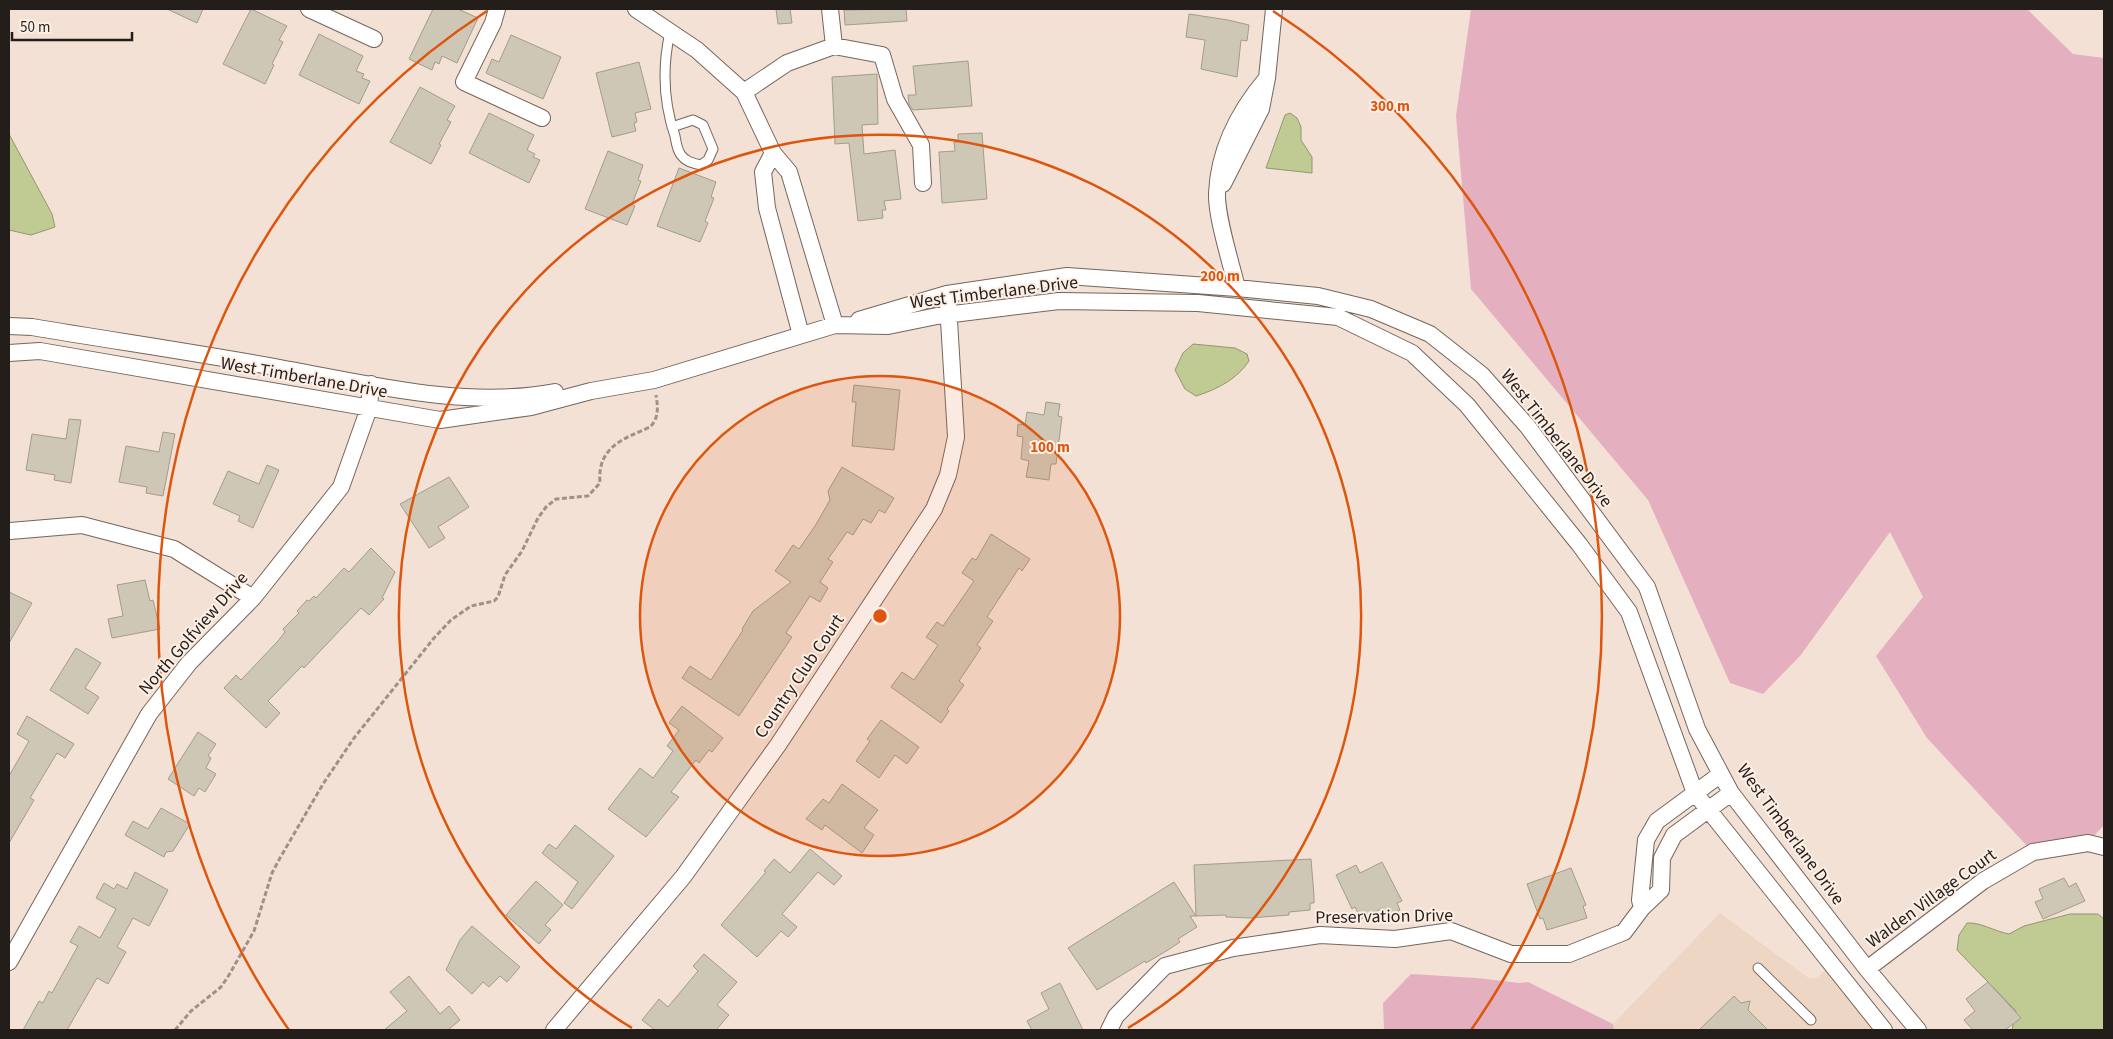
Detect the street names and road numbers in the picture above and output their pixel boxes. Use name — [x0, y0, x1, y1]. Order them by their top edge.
street label: West Timberlane Drive — [909, 270, 1080, 315]
street label: West Timberlane Drive — [218, 350, 389, 404]
street label: West Timberlane Drive — [1495, 364, 1619, 513]
street label: North Golfview Drive — [133, 566, 254, 700]
street label: Country Club Court — [749, 609, 850, 743]
street label: West Timberlane Drive — [1731, 759, 1850, 910]
street label: Walden Village Court — [1861, 843, 2001, 954]
street label: Preservation Drive — [1315, 903, 1453, 930]

